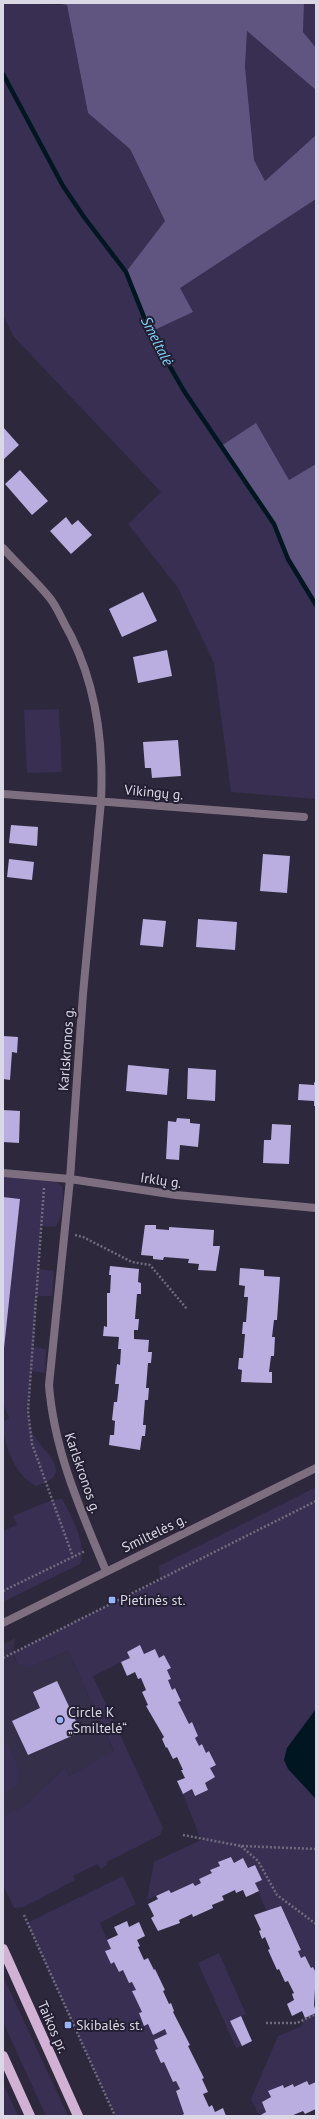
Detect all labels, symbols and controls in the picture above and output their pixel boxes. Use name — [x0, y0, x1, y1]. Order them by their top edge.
water label: Smeltalė — [137, 313, 178, 369]
street label: Vikingų g. — [123, 780, 184, 804]
street label: Karlskronos g. — [54, 1006, 78, 1092]
street label: Irklų g. — [139, 1168, 183, 1192]
street label: Karlskronos g. — [61, 1430, 105, 1516]
street label: Smiltelės g. — [119, 1510, 189, 1556]
place label: Pietinės st. — [120, 1591, 185, 1609]
marker: Pietinės st. — [107, 1595, 117, 1605]
place label: Circle K „Smiltelė“ — [68, 1703, 127, 1737]
marker: Circle K „Smiltelė“ — [55, 1715, 65, 1725]
street label: Taikos pr. — [34, 1998, 72, 2056]
place label: Skibalės st. — [76, 2016, 143, 2034]
marker: Skibalės st. — [63, 2020, 73, 2030]

